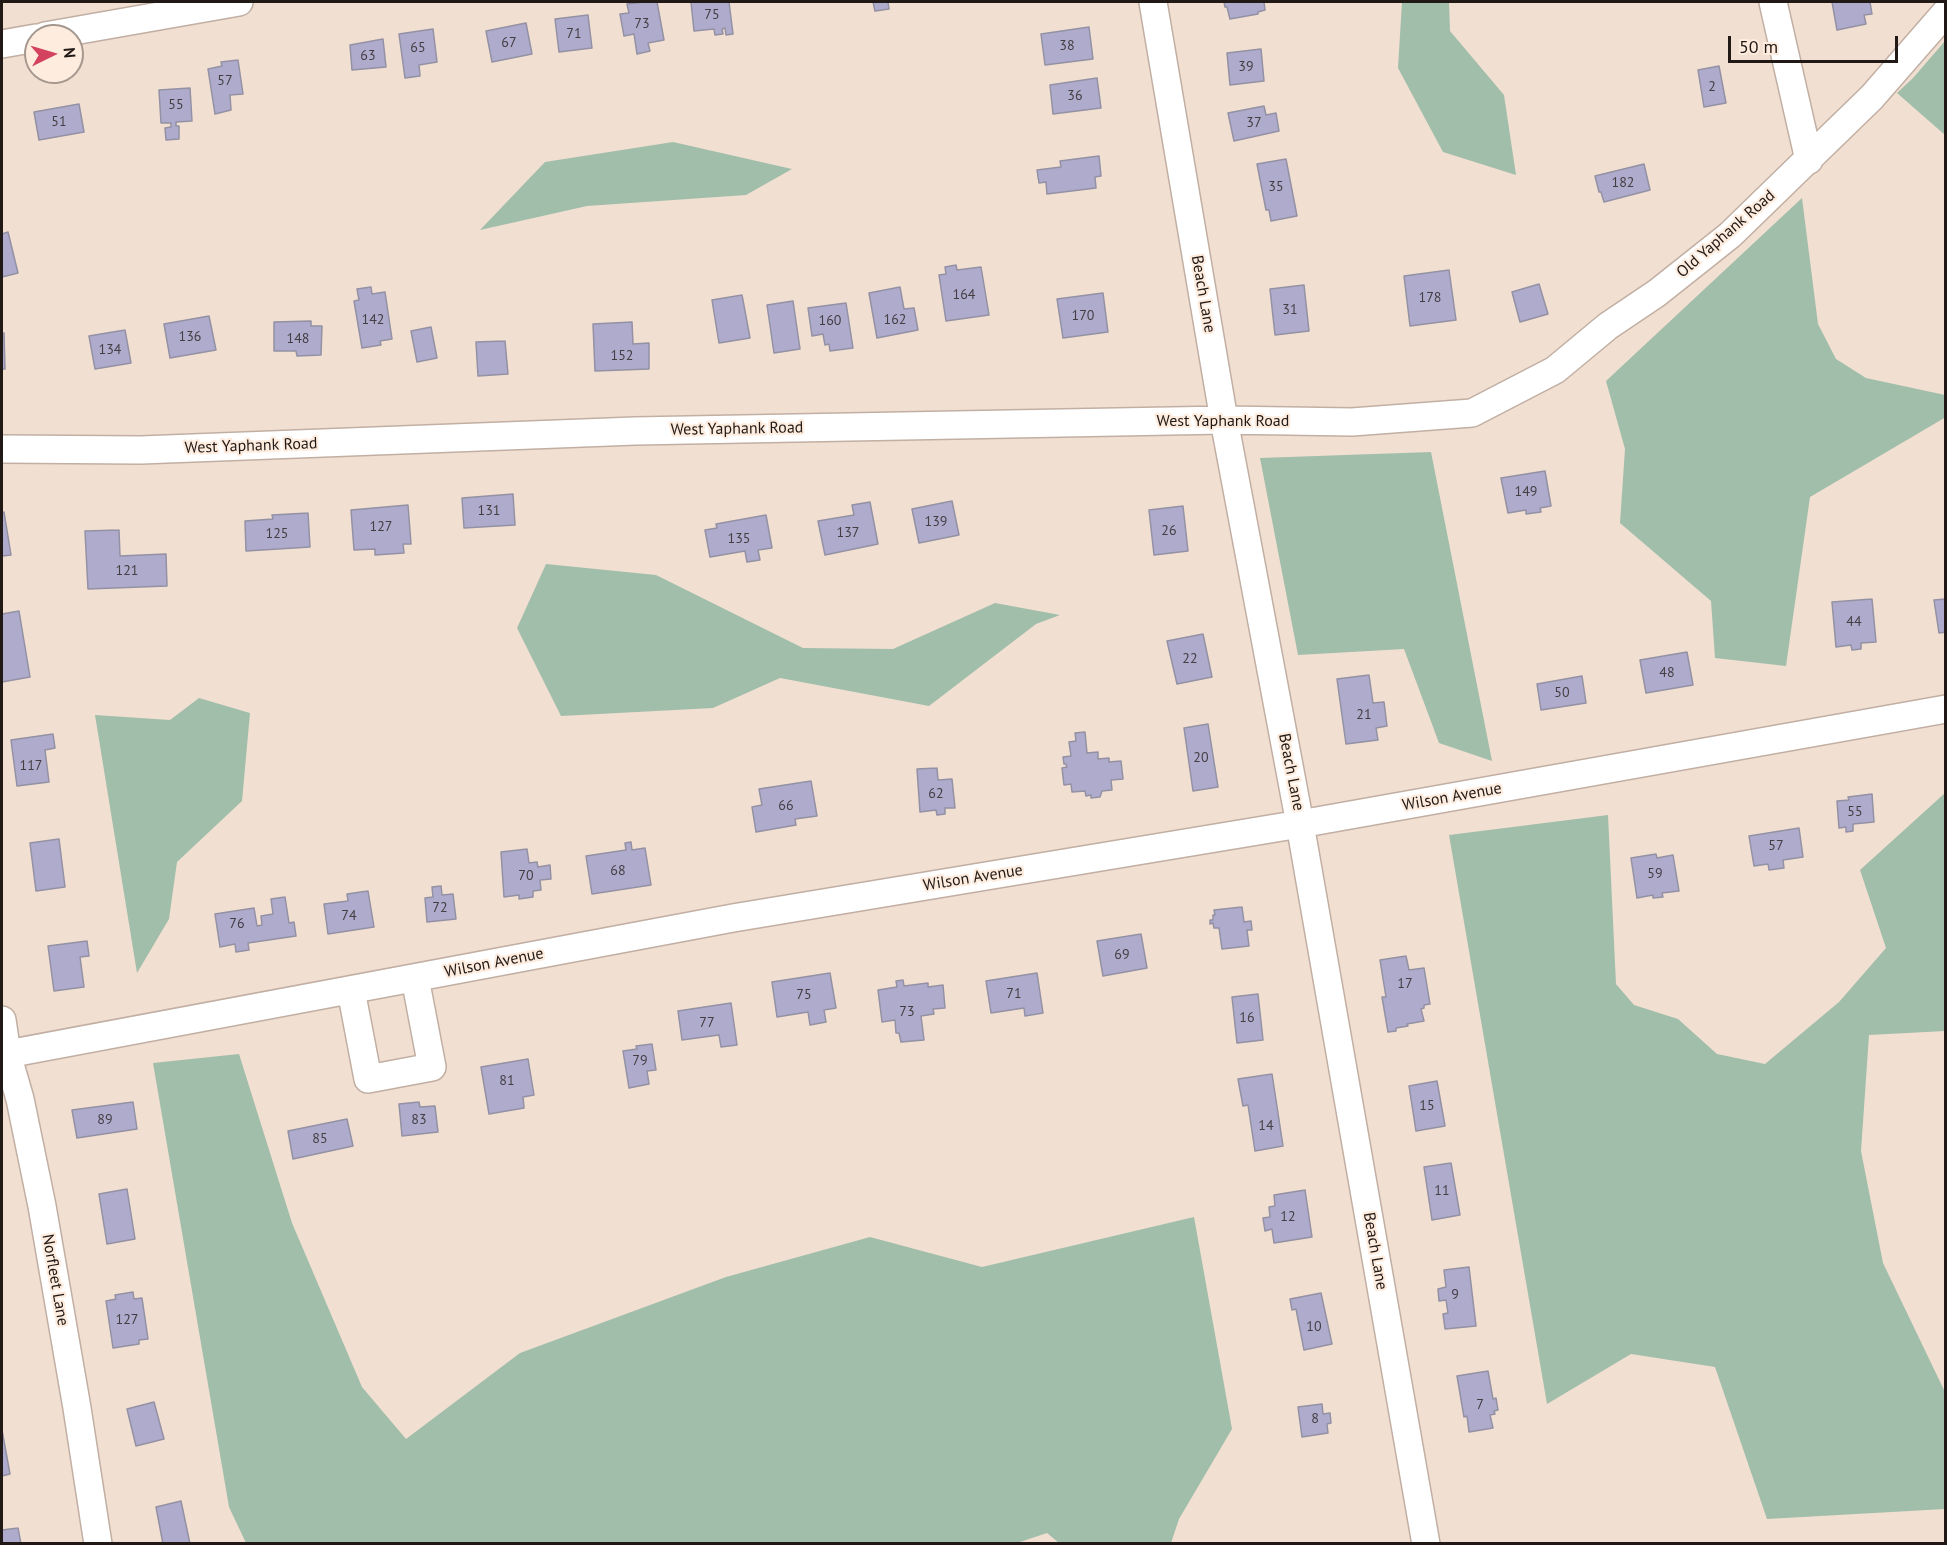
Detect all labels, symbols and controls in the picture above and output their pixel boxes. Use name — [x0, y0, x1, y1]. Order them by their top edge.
house number: 75 — [704, 7, 720, 23]
house number: 73 — [634, 16, 650, 32]
north arrow — [24, 24, 84, 84]
scale bar — [1731, 24, 1900, 62]
house number: 71 — [566, 26, 582, 42]
house number: 67 — [501, 35, 517, 51]
text: 50 m — [1739, 35, 1778, 58]
house number: 38 — [1059, 38, 1075, 54]
house number: 65 — [410, 40, 426, 56]
text: N — [60, 46, 80, 59]
house number: 63 — [360, 48, 376, 64]
house number: 39 — [1238, 59, 1254, 75]
house number: 57 — [217, 73, 233, 89]
house number: 2 — [1708, 79, 1716, 95]
house number: 36 — [1067, 88, 1083, 104]
house number: 55 — [168, 97, 184, 113]
house number: 51 — [51, 114, 67, 130]
house number: 37 — [1246, 115, 1262, 131]
house number: 182 — [1612, 175, 1634, 191]
house number: 35 — [1268, 179, 1284, 195]
street label: Old Yaphank Road — [1673, 186, 1779, 282]
street label: Beach Lane — [1187, 254, 1219, 334]
house number: 164 — [953, 287, 975, 303]
house number: 178 — [1419, 290, 1441, 306]
house number: 31 — [1282, 302, 1298, 318]
house number: 170 — [1072, 308, 1094, 324]
house number: 142 — [362, 312, 384, 328]
house number: 162 — [884, 312, 906, 328]
house number: 160 — [819, 313, 841, 329]
house number: 136 — [179, 329, 201, 345]
house number: 148 — [287, 331, 309, 347]
house number: 134 — [99, 342, 121, 358]
house number: 152 — [611, 348, 633, 364]
street label: West Yaphank Road — [1157, 411, 1289, 431]
street label: West Yaphank Road — [670, 418, 804, 440]
street label: West Yaphank Road — [184, 434, 318, 458]
house number: 149 — [1515, 484, 1537, 500]
house number: 131 — [478, 503, 500, 519]
house number: 139 — [925, 514, 947, 530]
house number: 127 — [370, 519, 392, 535]
house number: 26 — [1161, 523, 1177, 539]
house number: 137 — [837, 525, 859, 541]
house number: 125 — [266, 526, 288, 542]
house number: 135 — [728, 531, 750, 547]
house number: 121 — [116, 563, 138, 579]
house number: 44 — [1846, 614, 1862, 630]
house number: 22 — [1182, 651, 1198, 667]
house number: 48 — [1659, 665, 1675, 681]
house number: 50 — [1554, 685, 1570, 701]
house number: 21 — [1356, 707, 1372, 723]
street label: Beach Lane — [1274, 732, 1308, 812]
house number: 20 — [1193, 750, 1209, 766]
house number: 117 — [20, 758, 42, 774]
street label: Wilson Avenue — [1401, 779, 1503, 815]
house number: 62 — [928, 786, 944, 802]
house number: 66 — [778, 798, 794, 814]
house number: 55 — [1847, 804, 1863, 820]
house number: 57 — [1768, 838, 1784, 854]
street label: Wilson Avenue — [922, 861, 1024, 895]
house number: 68 — [610, 863, 626, 879]
house number: 59 — [1647, 866, 1663, 882]
house number: 70 — [518, 868, 534, 884]
house number: 72 — [432, 900, 448, 916]
house number: 74 — [341, 908, 357, 924]
house number: 76 — [229, 916, 245, 932]
street label: Wilson Avenue — [443, 944, 545, 982]
house number: 69 — [1114, 947, 1130, 963]
house number: 17 — [1397, 976, 1413, 992]
house number: 71 — [1006, 986, 1022, 1002]
house number: 75 — [796, 987, 812, 1003]
house number: 73 — [899, 1004, 915, 1020]
house number: 16 — [1239, 1010, 1255, 1026]
house number: 77 — [699, 1015, 715, 1031]
house number: 79 — [632, 1053, 648, 1069]
house number: 81 — [499, 1073, 515, 1089]
house number: 15 — [1419, 1098, 1435, 1114]
house number: 89 — [97, 1112, 113, 1128]
house number: 83 — [411, 1112, 427, 1128]
house number: 14 — [1258, 1118, 1274, 1134]
house number: 85 — [312, 1131, 328, 1147]
house number: 11 — [1434, 1183, 1450, 1199]
house number: 12 — [1280, 1209, 1296, 1225]
street label: Beach Lane — [1359, 1211, 1391, 1291]
street label: Norfleet Lane — [38, 1233, 72, 1327]
house number: 9 — [1451, 1287, 1459, 1303]
house number: 127 — [116, 1312, 138, 1328]
house number: 10 — [1306, 1319, 1322, 1335]
house number: 7 — [1476, 1397, 1484, 1413]
house number: 8 — [1311, 1411, 1319, 1427]

